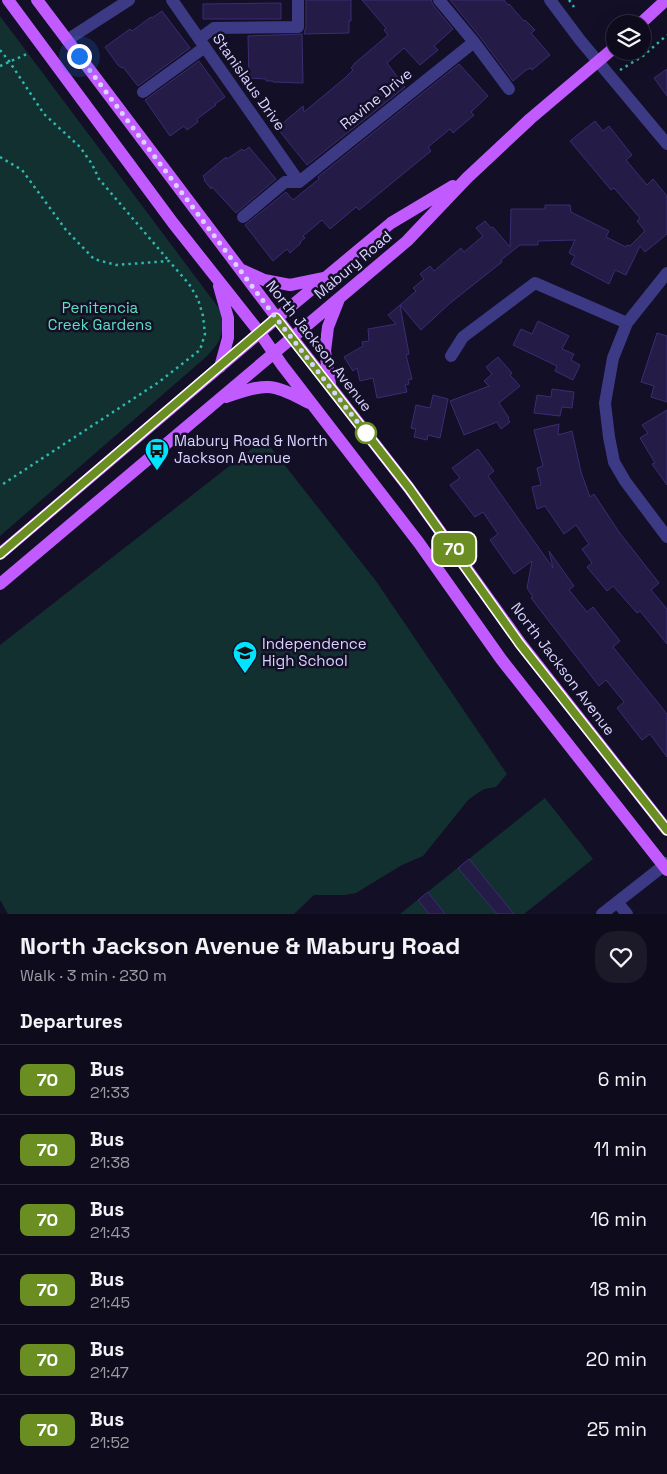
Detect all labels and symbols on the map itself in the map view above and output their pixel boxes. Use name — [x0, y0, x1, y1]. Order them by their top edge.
street label: Stanislaus Drive — [209, 29, 290, 134]
your location — [67, 44, 92, 69]
street label: Ravine Drive — [336, 64, 416, 133]
street label: Mabury Road — [310, 227, 396, 303]
street label: North Jackson Avenue — [262, 276, 377, 415]
park label: Penitencia Creek Gardens — [48, 298, 152, 334]
unlabelled marker — [355, 422, 377, 444]
place label: Mabury Road & North Jackson Avenue — [174, 431, 328, 467]
bus stop icon: Mabury Road & North Jackson Avenue — [144, 437, 170, 471]
line badge: 70 — [432, 533, 476, 565]
street label: North Jackson Avenue — [507, 598, 620, 739]
place label: Independence High School — [262, 634, 367, 670]
school or university icon: Independence High School — [232, 640, 258, 674]

